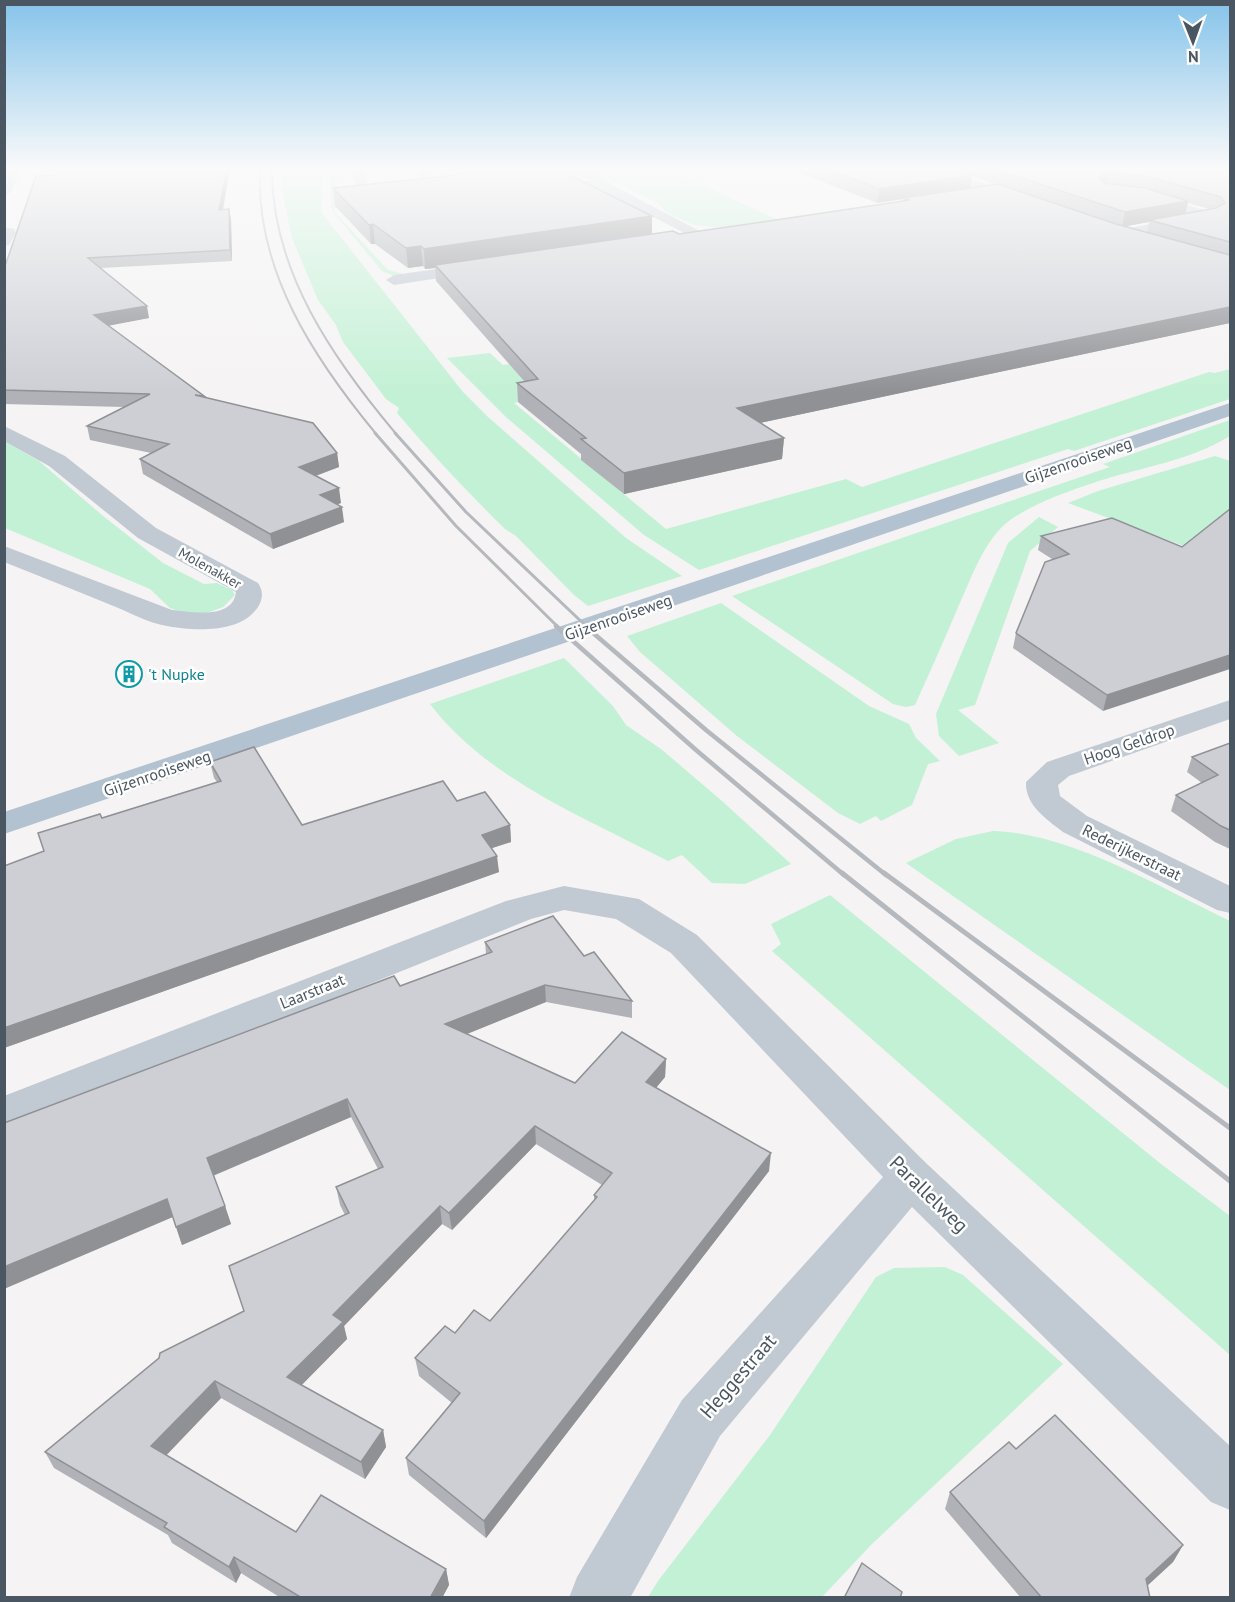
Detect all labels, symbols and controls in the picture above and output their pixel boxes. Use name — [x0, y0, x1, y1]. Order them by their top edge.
north arrow — [1163, 12, 1223, 72]
text: N — [1188, 47, 1199, 67]
street label: Gijzenrooiseweg — [1022, 432, 1134, 488]
street label: Molenakker — [175, 543, 245, 593]
street label: Gijzenrooiseweg — [562, 589, 674, 645]
building icon: 't Nupke — [114, 659, 144, 689]
place label: 't Nupke — [148, 664, 205, 684]
street label: Hoog Geldrop — [1081, 719, 1177, 769]
street label: Gijzenrooiseweg — [101, 745, 213, 801]
street label: Rederijkerstraat — [1079, 819, 1185, 885]
street label: Laarstraat — [277, 969, 348, 1013]
street label: Parallelweg — [884, 1150, 974, 1238]
street label: Heggestraat — [694, 1328, 782, 1424]

